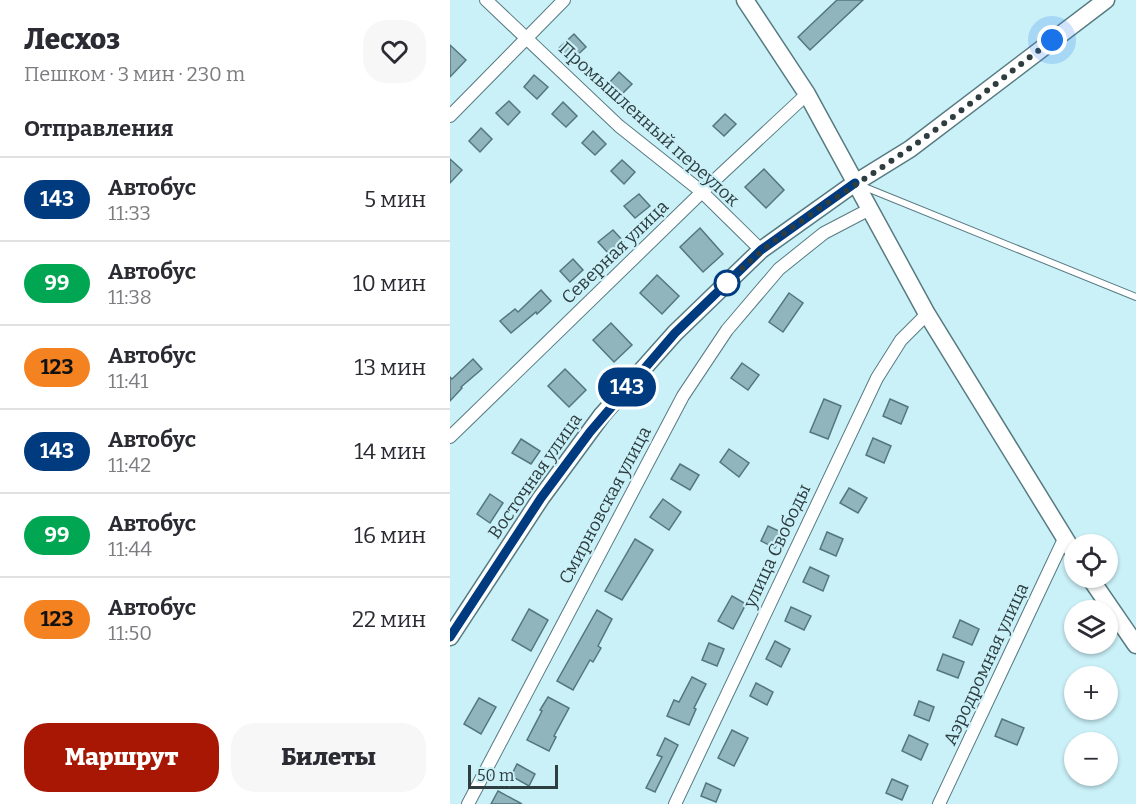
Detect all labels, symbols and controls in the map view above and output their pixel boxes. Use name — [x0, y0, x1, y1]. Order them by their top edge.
button: heart — [363, 20, 426, 83]
text: Лесхоз — [24, 23, 120, 56]
your location — [1037, 25, 1067, 55]
street label: Промышленный переулок — [554, 37, 744, 211]
text: Пешком · 3 мин · 230 m — [24, 62, 245, 86]
text: Отправления — [24, 115, 174, 142]
text: Автобус — [108, 174, 196, 201]
text: 143 — [40, 186, 74, 212]
text: 5 мин — [364, 186, 426, 213]
street label: Северная улица — [557, 195, 673, 309]
text: 11:33 — [108, 201, 151, 225]
text: Автобус — [108, 258, 196, 285]
text: 99 — [45, 270, 69, 296]
text: 10 мин — [353, 270, 426, 297]
unlabelled marker — [714, 270, 740, 296]
text: 11:38 — [108, 285, 152, 309]
text: Автобус — [108, 342, 196, 369]
text: 123 — [41, 354, 74, 380]
text: 13 мин — [354, 354, 426, 381]
line badge: 143 — [592, 368, 662, 406]
text: 11:41 — [108, 369, 148, 393]
text: 143 — [610, 374, 644, 400]
street label: Восточная улица — [483, 409, 587, 543]
street label: Смирновская улица — [554, 422, 656, 588]
text: Автобус — [108, 426, 196, 453]
text: 143 — [40, 438, 74, 464]
text: 14 мин — [354, 438, 426, 465]
text: 11:42 — [108, 453, 151, 477]
street label: улица Свободы — [738, 481, 815, 612]
text: Автобус — [108, 510, 196, 537]
text: 99 — [45, 522, 69, 548]
text: 16 мин — [354, 522, 426, 549]
map controls — [1064, 534, 1118, 786]
button: locate — [1064, 534, 1118, 588]
text: 11:44 — [108, 537, 152, 561]
street label: Аэродромная улица — [939, 579, 1033, 749]
text: Автобус — [108, 594, 196, 621]
button: layers — [1064, 600, 1118, 654]
text: 123 — [41, 606, 74, 632]
text: 22 мин — [352, 606, 426, 633]
text: 11:50 — [108, 621, 152, 645]
button: + — [1064, 666, 1118, 720]
button: Маршрут — [24, 723, 219, 792]
button: Билеты — [231, 723, 426, 792]
button: − — [1064, 732, 1118, 786]
scale bar — [468, 762, 558, 790]
text: 50 m — [477, 766, 514, 785]

